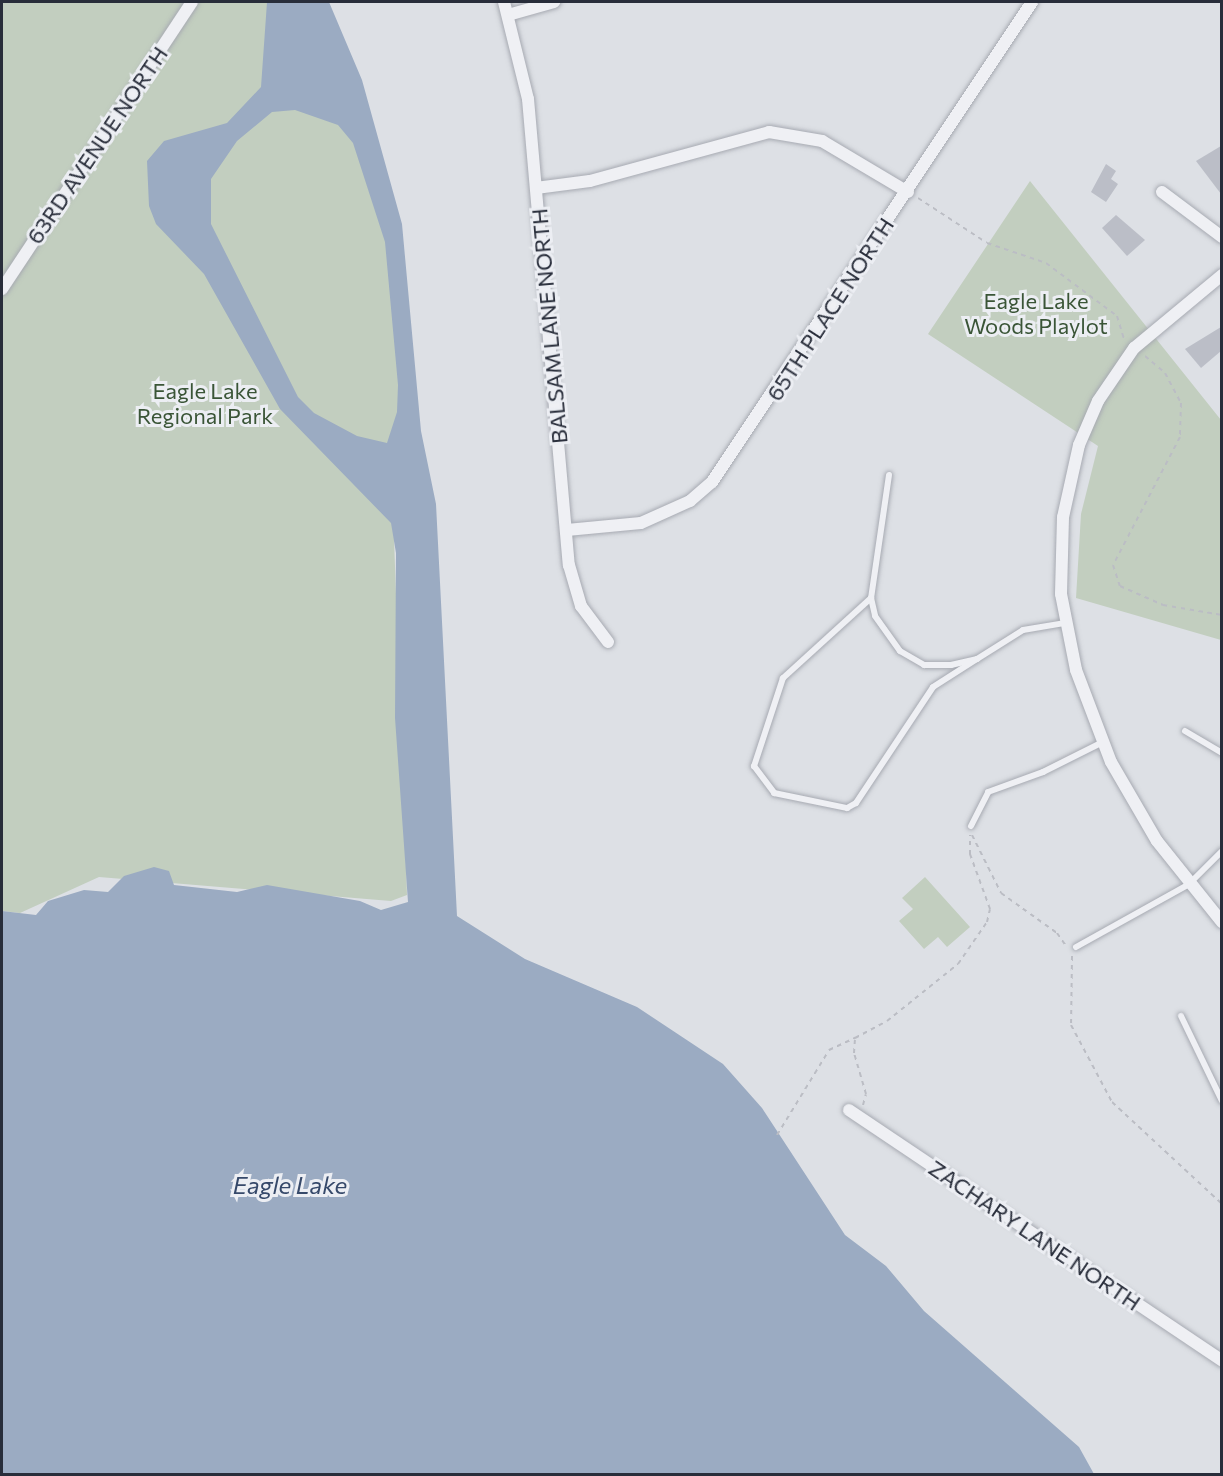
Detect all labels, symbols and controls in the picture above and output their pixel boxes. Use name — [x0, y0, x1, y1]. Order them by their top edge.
street label: 63RD AVENUE NORTH — [21, 41, 173, 249]
street label: BALSAM LANE NORTH — [526, 207, 572, 445]
street label: 65TH PLACE NORTH — [761, 213, 899, 405]
park label: Eagle Lake Woods Playlot — [964, 287, 1108, 338]
park label: Eagle Lake Regional Park — [137, 377, 273, 428]
street label: ZACHARY LANE NORTH — [924, 1154, 1146, 1316]
water label: Eagle Lake — [233, 1171, 347, 1199]

